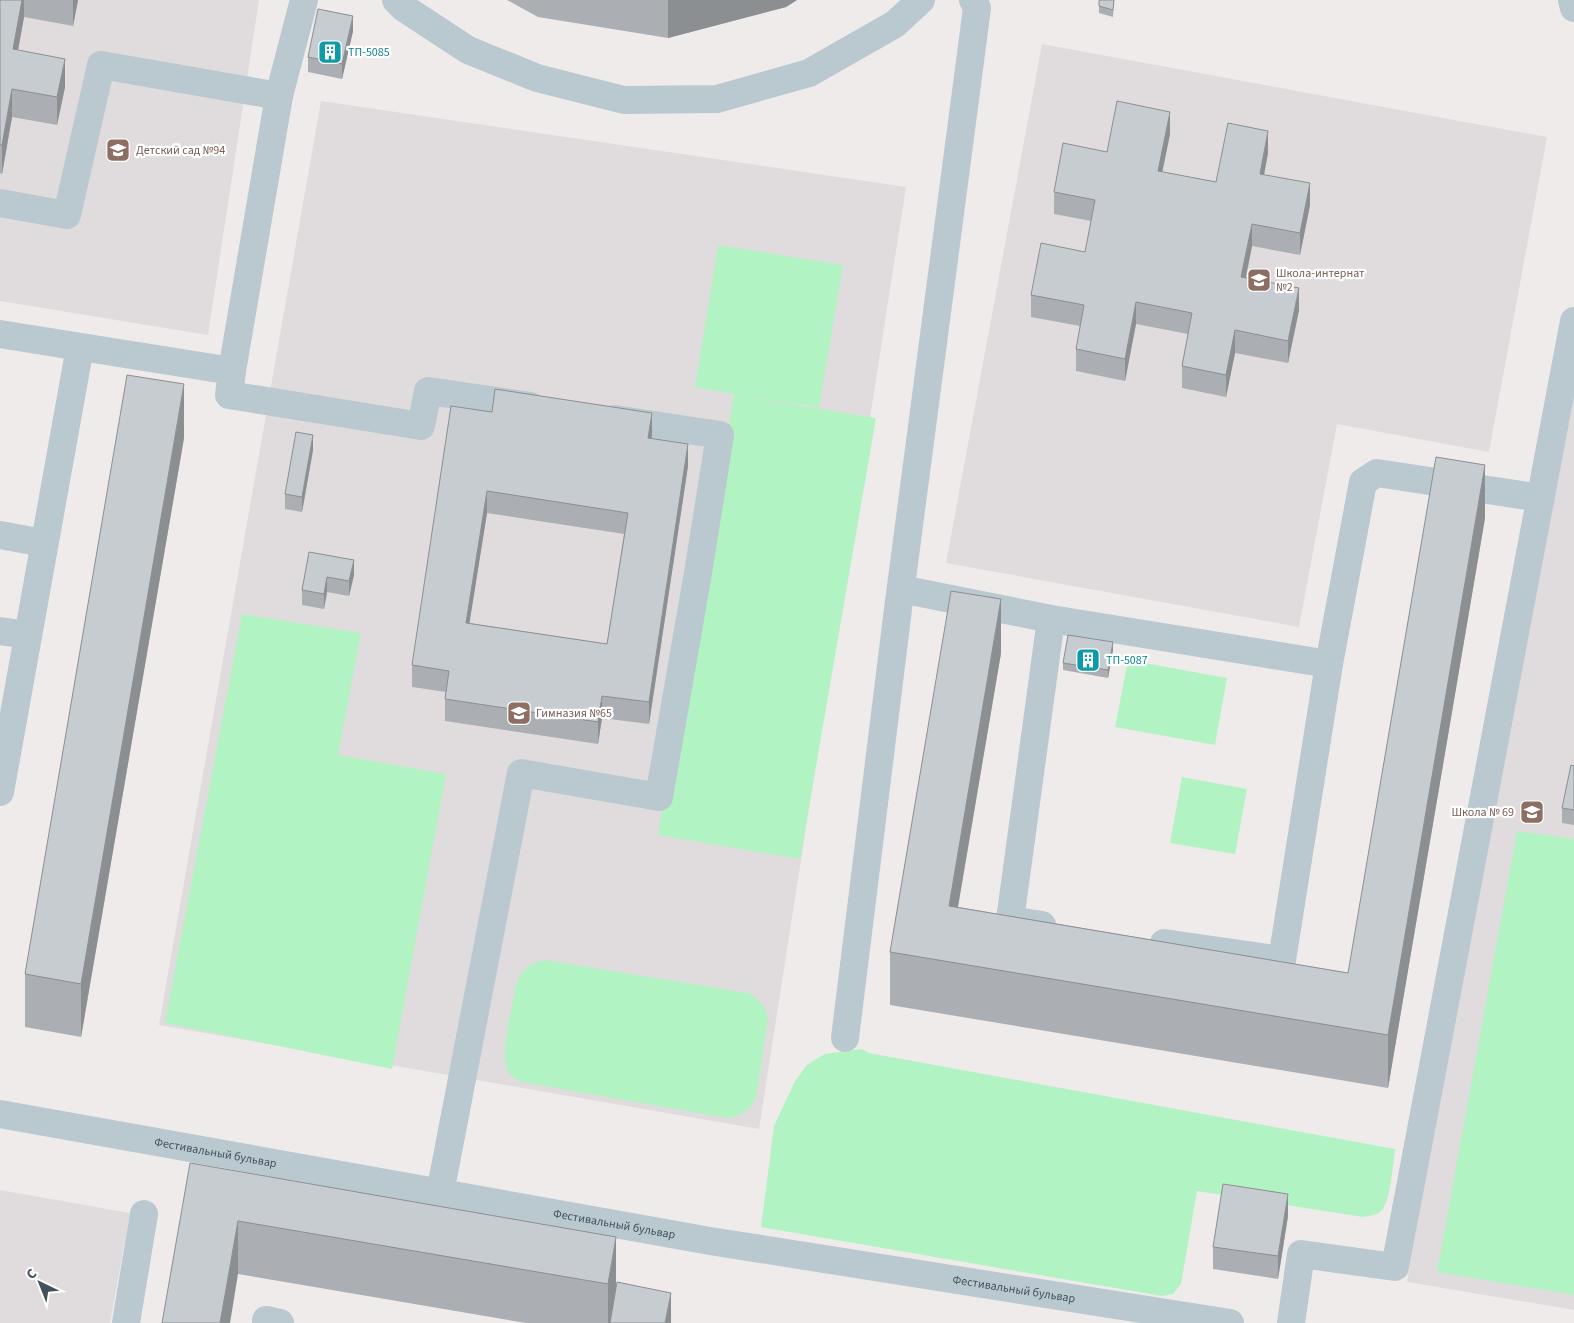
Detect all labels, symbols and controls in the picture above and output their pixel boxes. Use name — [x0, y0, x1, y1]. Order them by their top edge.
building icon: ТП-5085 — [317, 39, 343, 65]
place label: ТП-5085 — [348, 44, 390, 61]
school or university icon: Детский сад №94 — [105, 137, 131, 163]
place label: Детский сад №94 — [136, 142, 225, 159]
place label: Школа-интернат №2 — [1276, 265, 1365, 296]
school or university icon: Школа-интернат №2 — [1246, 267, 1272, 293]
building icon: ТП-5087 — [1075, 647, 1101, 673]
place label: ТП-5087 — [1106, 652, 1148, 669]
school or university icon: Гимназия №65 — [506, 700, 532, 726]
place label: Гимназия №65 — [536, 705, 612, 722]
school or university icon: Школа № 69 — [1519, 799, 1545, 825]
place label: Школа № 69 — [1451, 804, 1514, 821]
street label: Фестивальный бульвар — [153, 1134, 278, 1172]
street label: Фестивальный бульвар — [552, 1205, 677, 1244]
north arrow — [15, 1258, 65, 1308]
text: С — [22, 1264, 42, 1284]
street label: Фестивальный бульвар — [951, 1271, 1077, 1308]

